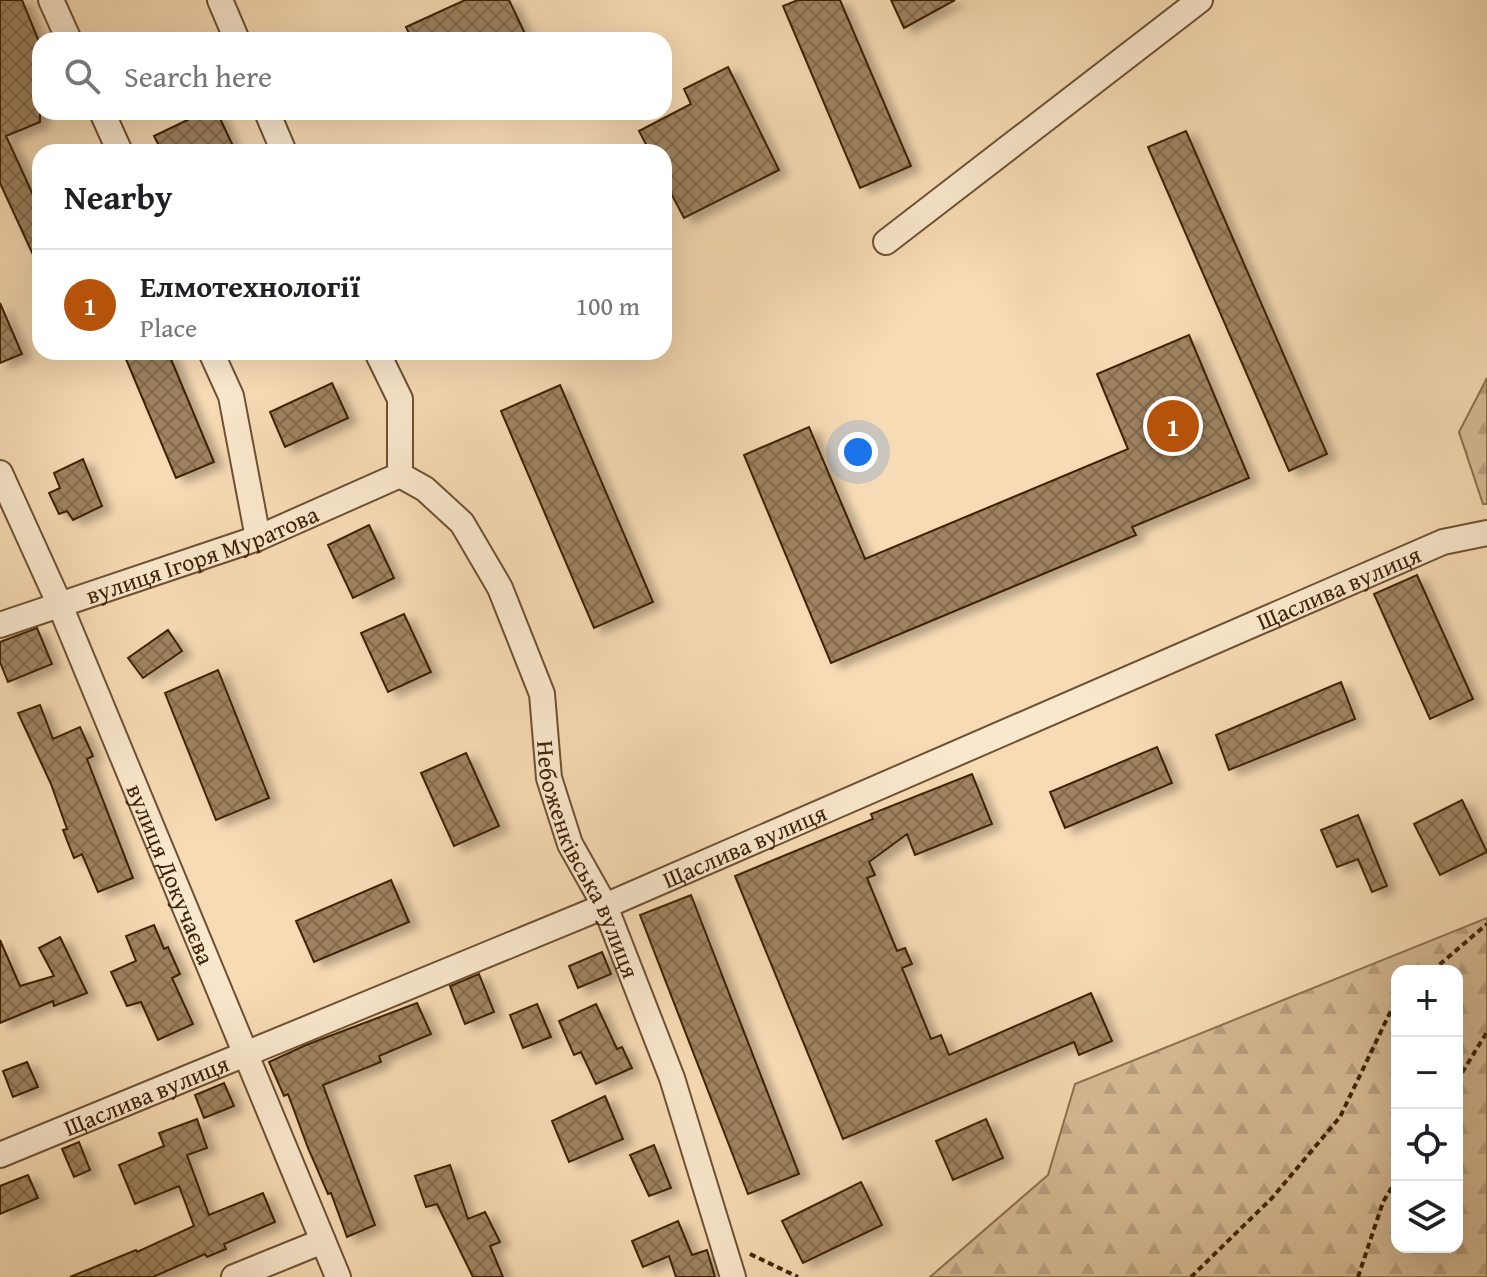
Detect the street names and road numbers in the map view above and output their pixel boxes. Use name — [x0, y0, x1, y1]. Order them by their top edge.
street label: вулиця Ігоря Муратова — [81, 496, 324, 612]
street label: Щаслива вулиця — [1251, 536, 1426, 638]
street label: Небоженківська вулиця — [528, 739, 649, 983]
street label: вулиця Докучаєва — [118, 778, 224, 970]
street label: Щаслива вулиця — [657, 795, 832, 897]
street label: Щаслива вулиця — [58, 1045, 234, 1144]

